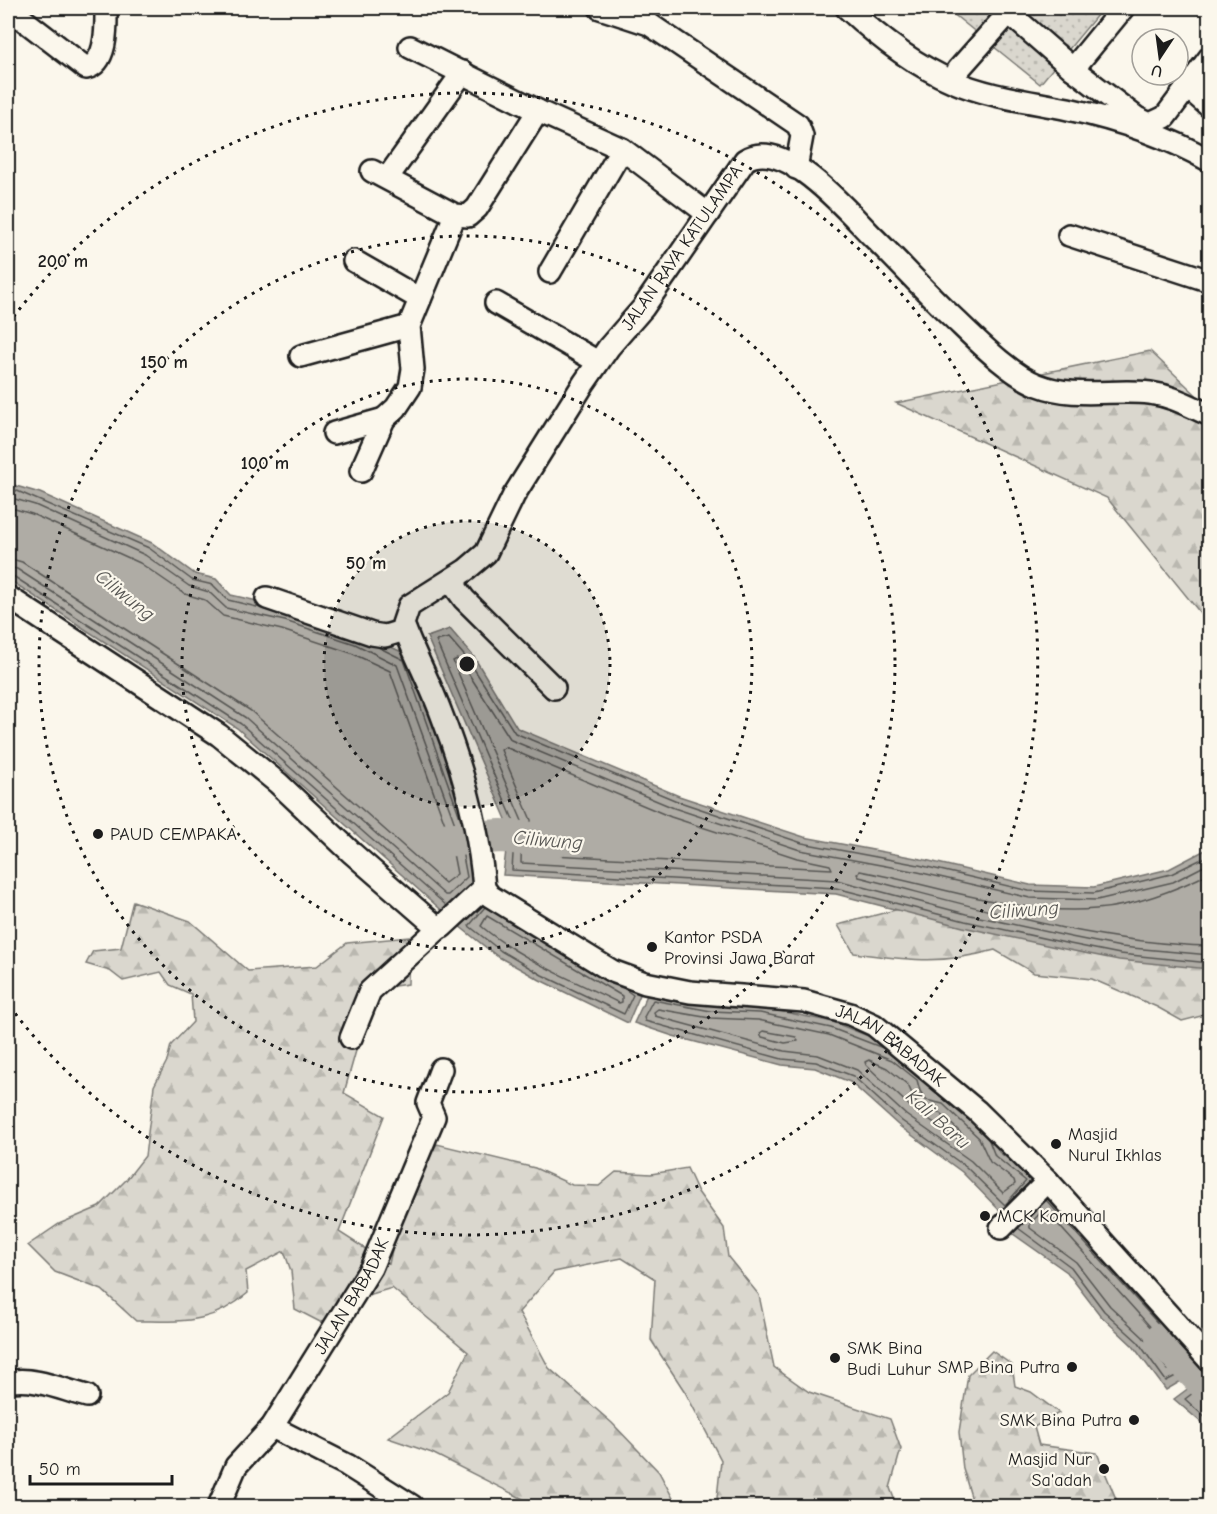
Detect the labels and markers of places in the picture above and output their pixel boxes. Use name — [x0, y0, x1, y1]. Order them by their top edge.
centre of rings — [457, 654, 477, 674]
place label: PAUD CEMPAKA — [110, 824, 237, 845]
marker: PAUD CEMPAKA — [91, 827, 105, 841]
place label: Kantor PSDA Provinsi Jawa Barat — [664, 927, 815, 969]
marker: Kantor PSDA Provinsi Jawa Barat — [645, 940, 659, 954]
place label: Masjid Nurul Ikhlas — [1068, 1124, 1161, 1166]
marker: Masjid Nurul Ikhlas — [1049, 1137, 1063, 1151]
place label: MCK Komunal — [997, 1206, 1106, 1227]
marker: MCK Komunal — [978, 1209, 992, 1223]
place label: SMK Bina Budi Luhur — [847, 1338, 932, 1380]
marker: SMK Bina Budi Luhur — [828, 1351, 842, 1365]
place label: SMP Bina Putra — [938, 1357, 1060, 1378]
marker: SMP Bina Putra — [1065, 1360, 1079, 1374]
place label: SMK Bina Putra — [1000, 1410, 1122, 1431]
marker: SMK Bina Putra — [1127, 1413, 1141, 1427]
place label: Masjid Nur Sa'adah — [1008, 1449, 1093, 1491]
marker: Masjid Nur Sa'adah — [1097, 1462, 1111, 1476]

